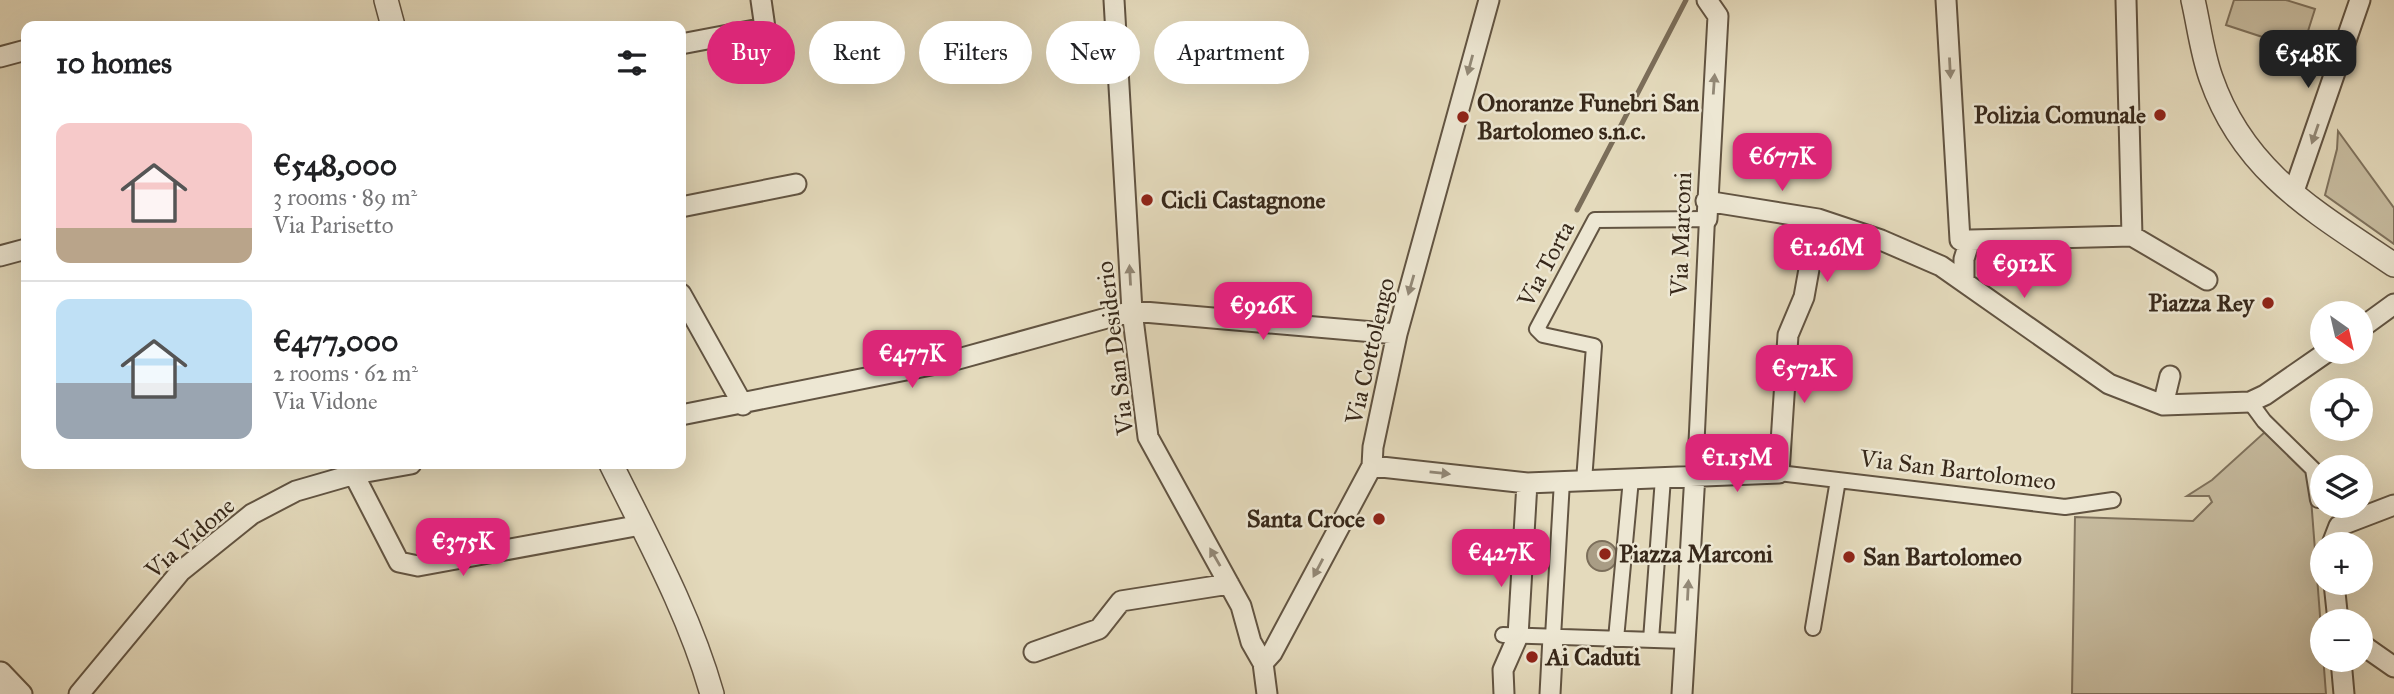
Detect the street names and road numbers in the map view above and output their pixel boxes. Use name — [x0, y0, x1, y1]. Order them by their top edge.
street label: Via Marconi — [1664, 171, 1698, 298]
street label: Via Torta — [1510, 215, 1581, 313]
street label: Via San Desiderio — [1089, 259, 1141, 437]
street label: Via Cottolengo — [1338, 275, 1401, 428]
street label: Via San Bartolomeo — [1857, 443, 2058, 497]
street label: Via Vidone — [138, 491, 241, 586]

